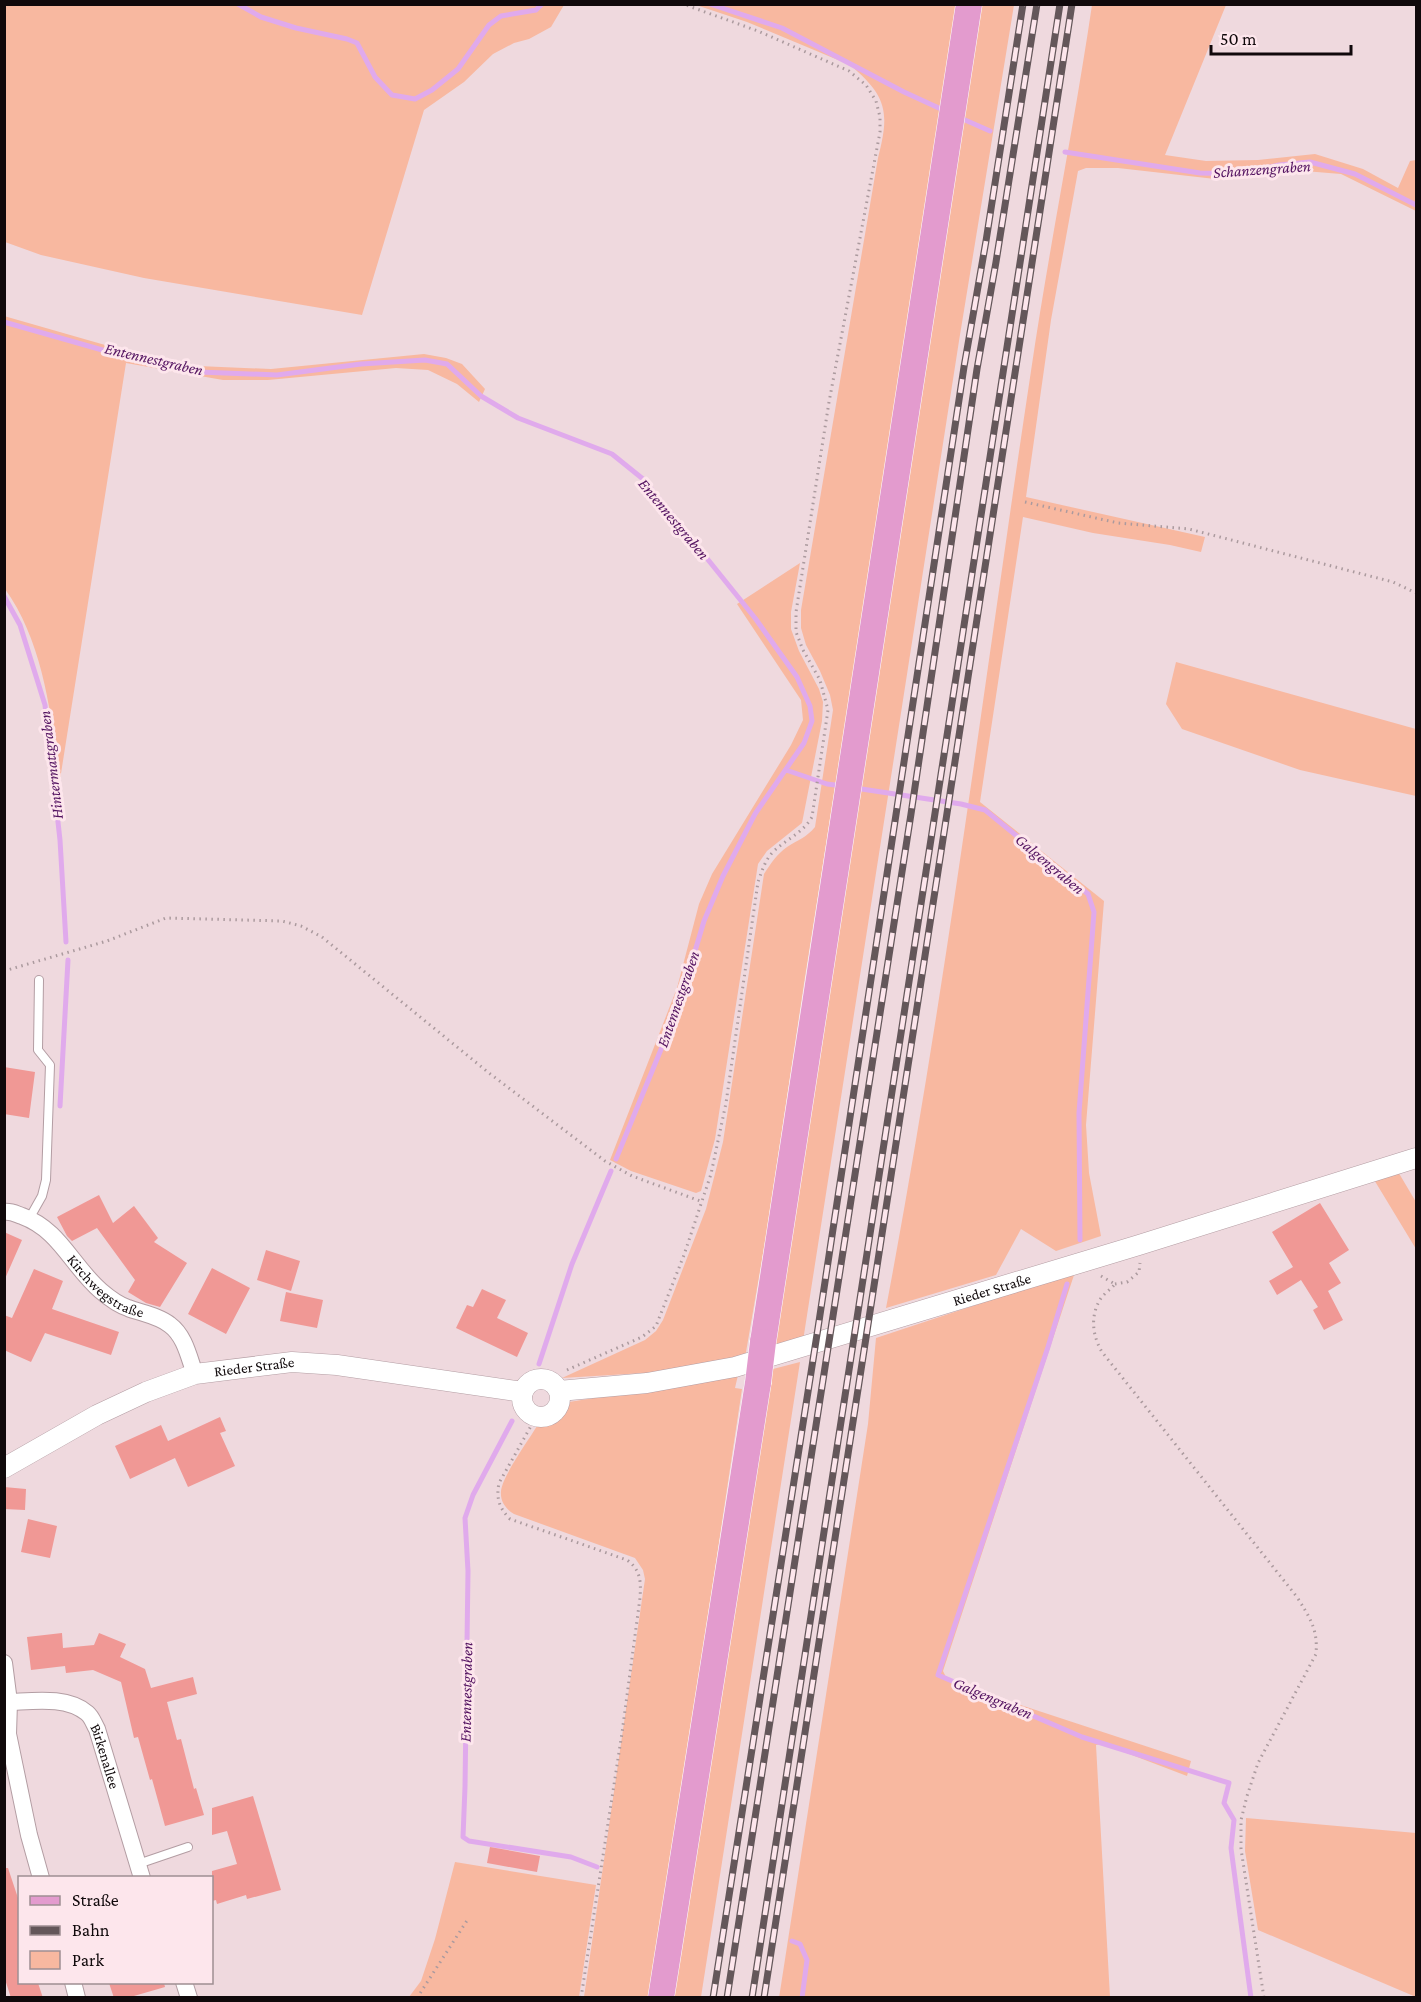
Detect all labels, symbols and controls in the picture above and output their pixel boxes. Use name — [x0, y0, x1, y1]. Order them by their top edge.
scale bar — [1211, 18, 1350, 56]
text: 50 m — [1220, 29, 1257, 49]
water label: Schanzengraben — [1213, 157, 1311, 182]
water label: Entennestgraben — [103, 339, 205, 380]
water label: Entennestgraben — [634, 475, 713, 564]
water label: Hintermattgraben — [36, 710, 67, 820]
water label: Galgengraben — [1012, 831, 1088, 898]
water label: Entennestgraben — [654, 949, 703, 1050]
street label: Kirchwegstraße — [64, 1252, 146, 1321]
street label: Rieder Straße — [951, 1270, 1033, 1309]
street label: Rieder Straße — [213, 1354, 295, 1380]
water label: Entennestgraben — [457, 1642, 476, 1742]
water label: Galgengraben — [951, 1674, 1035, 1723]
street label: Birkenallee — [87, 1721, 123, 1791]
legend — [18, 1876, 213, 1984]
text: Straße — [72, 1890, 119, 1910]
text: Bahn — [72, 1920, 110, 1940]
text: Park — [72, 1950, 104, 1970]

